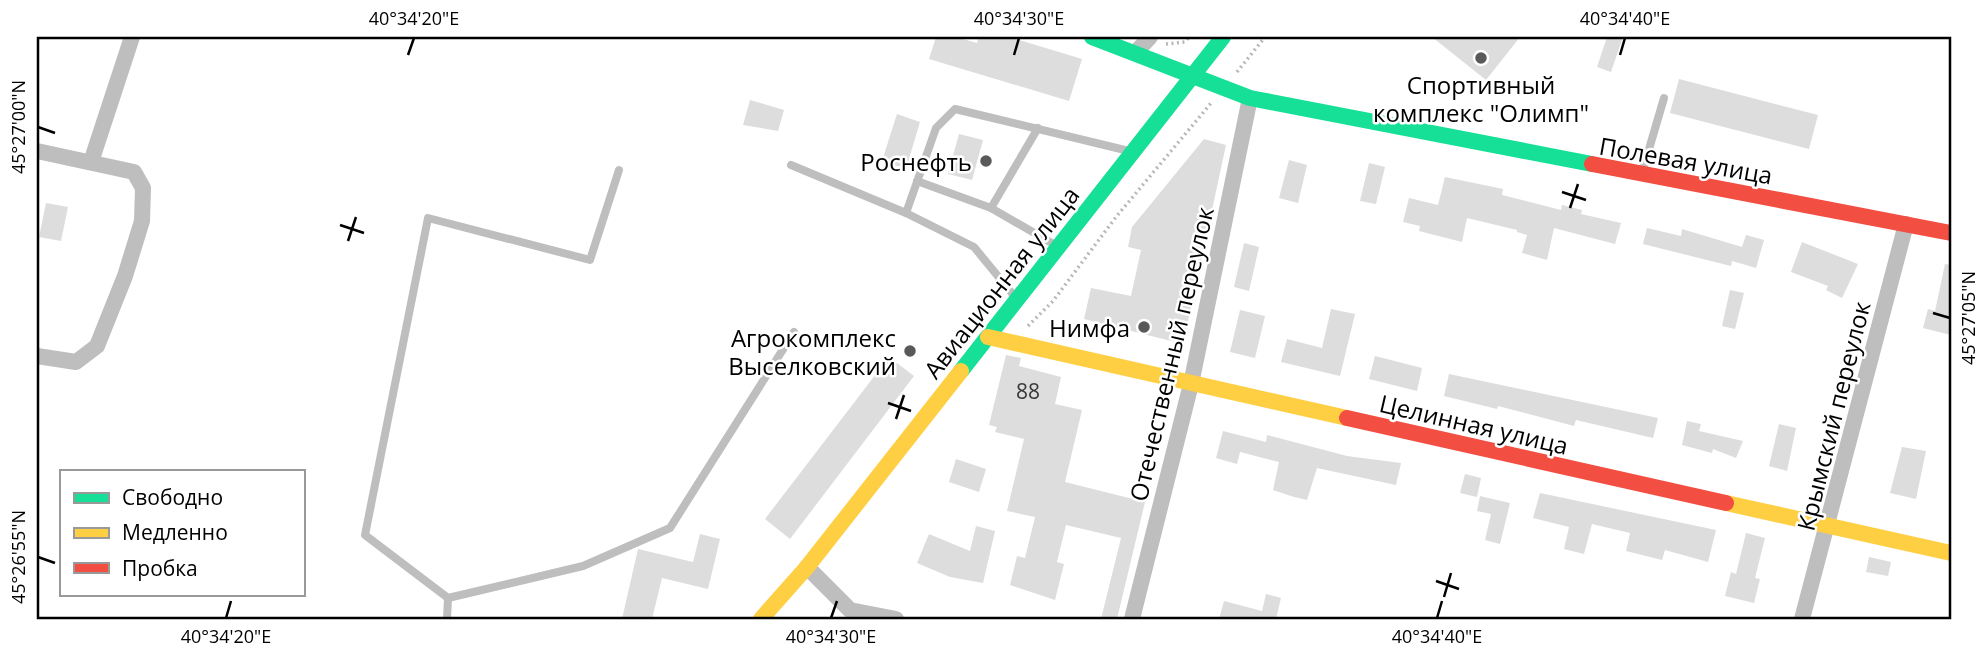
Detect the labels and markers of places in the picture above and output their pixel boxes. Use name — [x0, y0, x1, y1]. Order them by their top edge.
marker: Спортивный комплекс "Олимп" — [1473, 50, 1489, 66]
place label: Спортивный комплекс "Олимп" — [1373, 68, 1589, 129]
place label: Роснефть — [860, 145, 972, 178]
marker: Роснефть — [978, 153, 994, 169]
place label: Нимфа — [1049, 311, 1130, 344]
marker: Нимфа — [1136, 319, 1152, 335]
place label: Агрокомплекс Выселковский — [728, 321, 896, 382]
marker: Агрокомплекс Выселковский — [902, 343, 918, 359]

